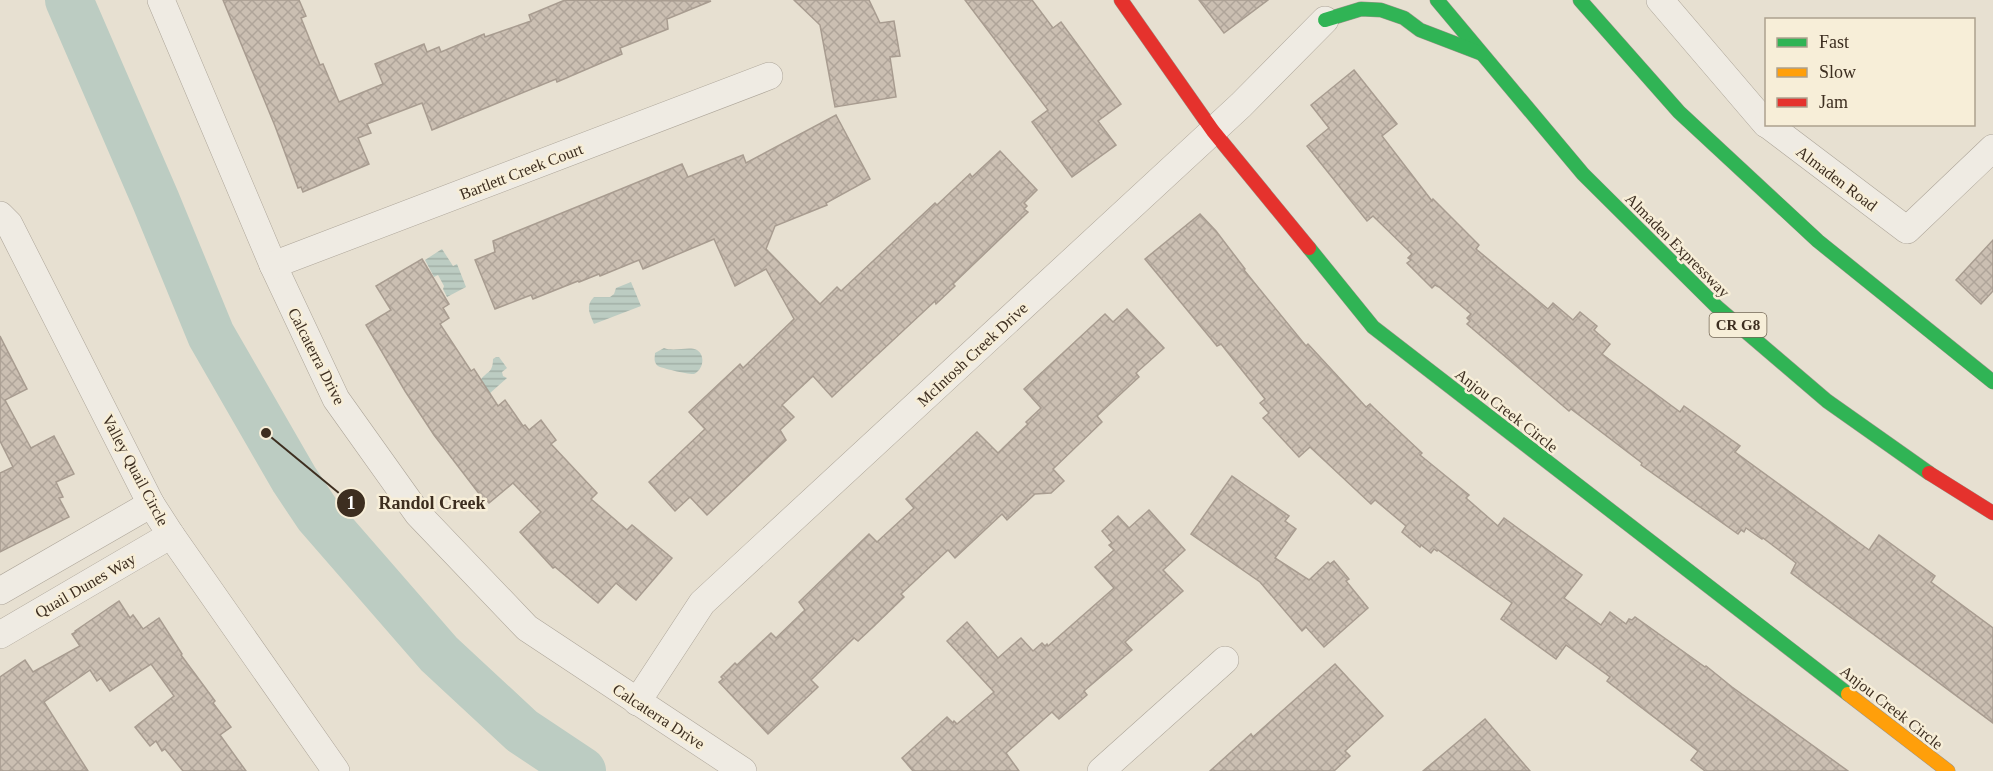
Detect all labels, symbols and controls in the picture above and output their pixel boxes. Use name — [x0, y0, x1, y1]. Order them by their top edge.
legend — [1765, 18, 1975, 126]
text: Fast — [1819, 32, 1849, 52]
text: Slow — [1819, 62, 1856, 82]
text: Jam — [1819, 92, 1848, 112]
street label: Bartlett Creek Court — [457, 140, 586, 203]
street label: Almaden Road — [1793, 143, 1880, 214]
street label: Almaden Expressway — [1621, 190, 1733, 302]
street label: McIntosh Creek Drive — [914, 299, 1031, 410]
street label: Calcaterra Drive — [285, 305, 348, 407]
road number: CR G8 — [1710, 313, 1766, 337]
street label: Anjou Creek Circle — [1451, 365, 1561, 456]
street label: Valley Quail Circle — [98, 412, 172, 529]
callout: Randol Creek — [336, 485, 497, 521]
text: 1 — [347, 493, 356, 513]
text: Randol Creek — [378, 493, 486, 513]
street label: Quail Dunes Way — [32, 550, 139, 622]
street label: Anjou Creek Circle — [1836, 662, 1946, 753]
street label: Calcaterra Drive — [610, 680, 708, 752]

